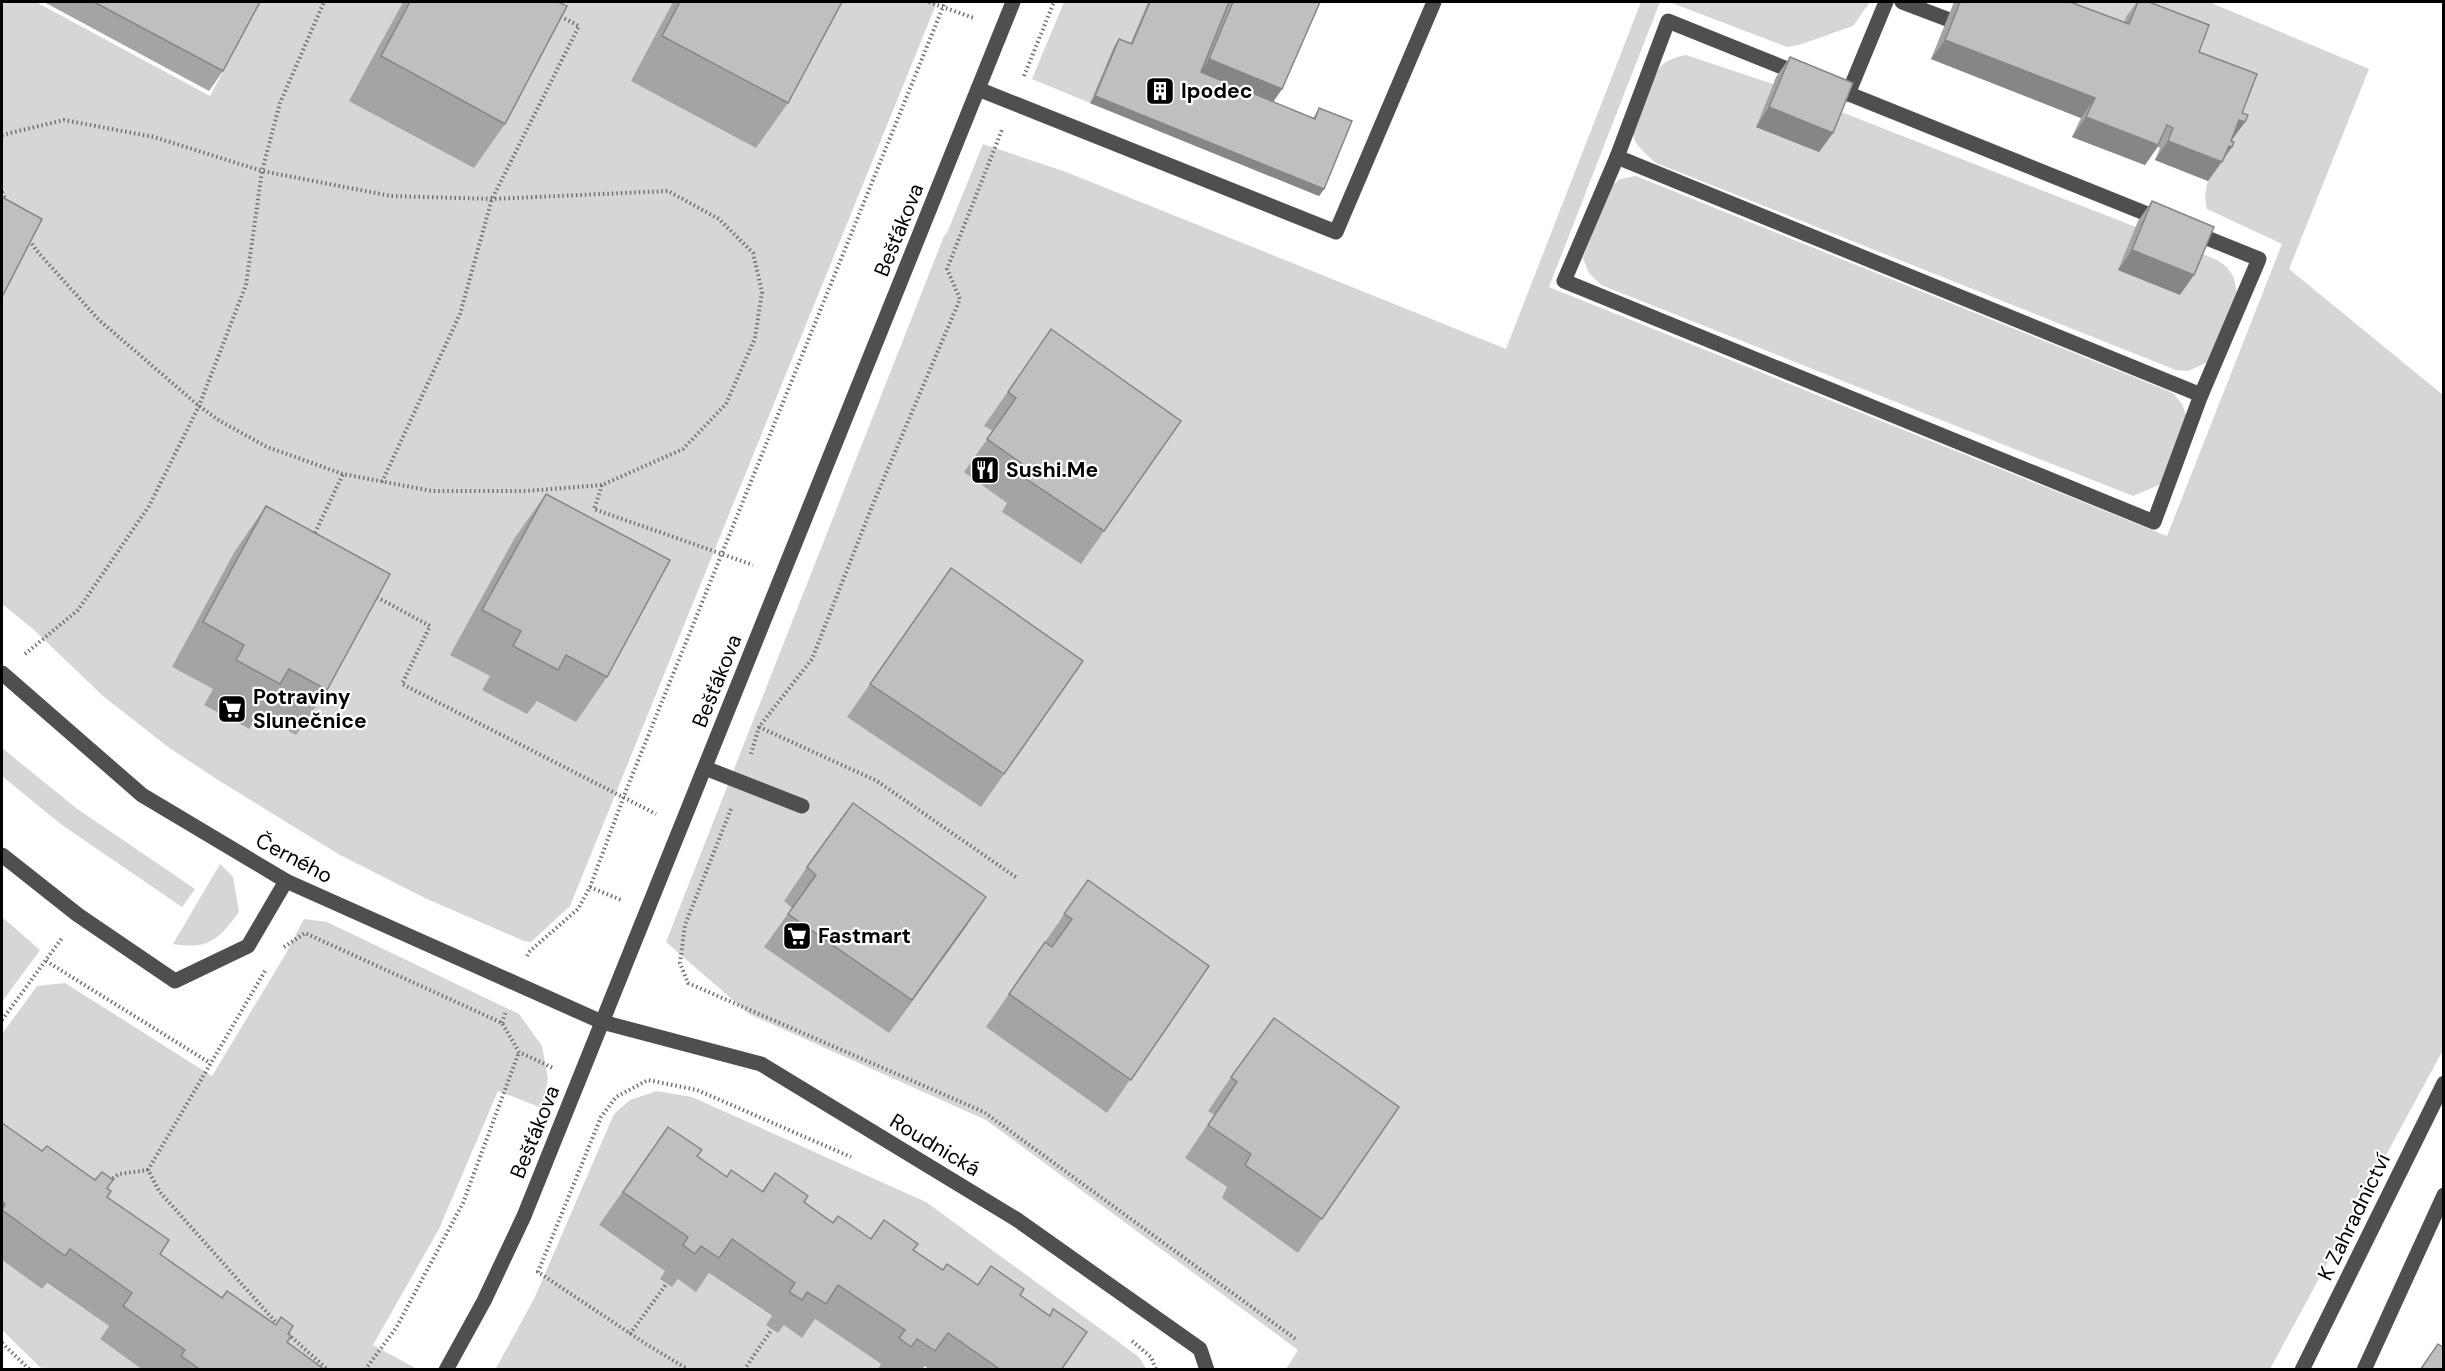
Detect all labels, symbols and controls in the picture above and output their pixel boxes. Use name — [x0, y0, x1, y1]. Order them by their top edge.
building icon: Ipodec — [1144, 75, 1176, 107]
place label: Ipodec — [1181, 77, 1252, 105]
street label: Bešťákova — [868, 179, 930, 281]
restaurant icon: Sushi.Me — [969, 454, 1001, 486]
place label: Sushi.Me — [1006, 456, 1098, 484]
street label: Bešťákova — [686, 630, 748, 732]
place label: Potraviny Slunečnice — [253, 683, 367, 735]
supermarket icon: Potraviny Slunečnice — [216, 693, 248, 725]
street label: Černého — [251, 826, 337, 890]
supermarket icon: Fastmart — [781, 920, 813, 952]
place label: Fastmart — [818, 922, 911, 950]
street label: Bešťákova — [504, 1081, 566, 1183]
street label: Roudnická — [885, 1107, 985, 1183]
street label: K Zahradnictví — [2311, 1149, 2397, 1285]

